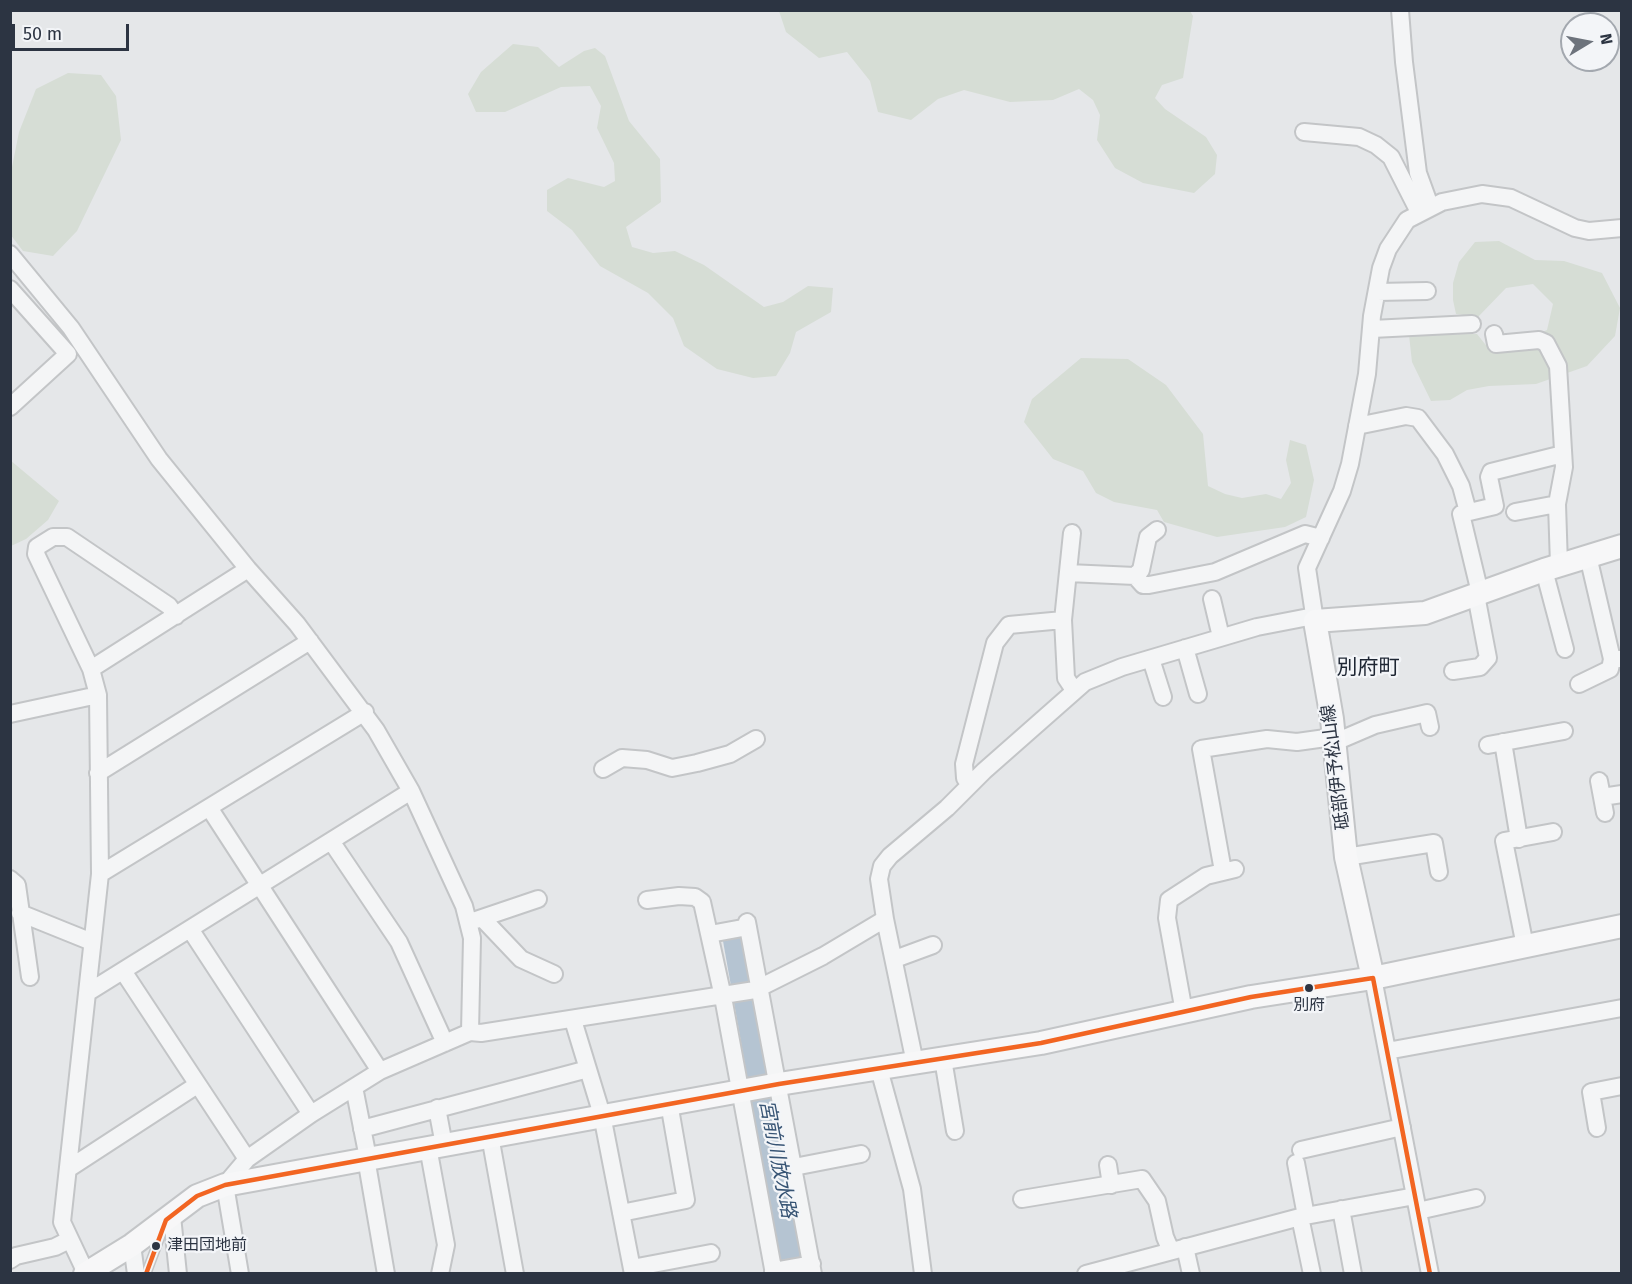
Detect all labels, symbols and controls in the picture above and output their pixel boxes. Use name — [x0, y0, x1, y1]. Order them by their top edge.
scale bar — [15, 12, 132, 50]
north arrow — [1560, 12, 1620, 72]
text: 50 m — [23, 23, 62, 45]
text: N — [1596, 32, 1617, 46]
district label: 別府町 — [1337, 655, 1399, 681]
street label: 砥部伊予松山線 — [1318, 703, 1354, 831]
marker: 別府 — [1303, 982, 1315, 994]
place label: 別府 — [1293, 996, 1325, 1016]
water label: 宮前川放水路 — [754, 1098, 800, 1220]
place label: 津田団地前 — [167, 1236, 247, 1256]
marker: 津田団地前 — [150, 1240, 162, 1252]

